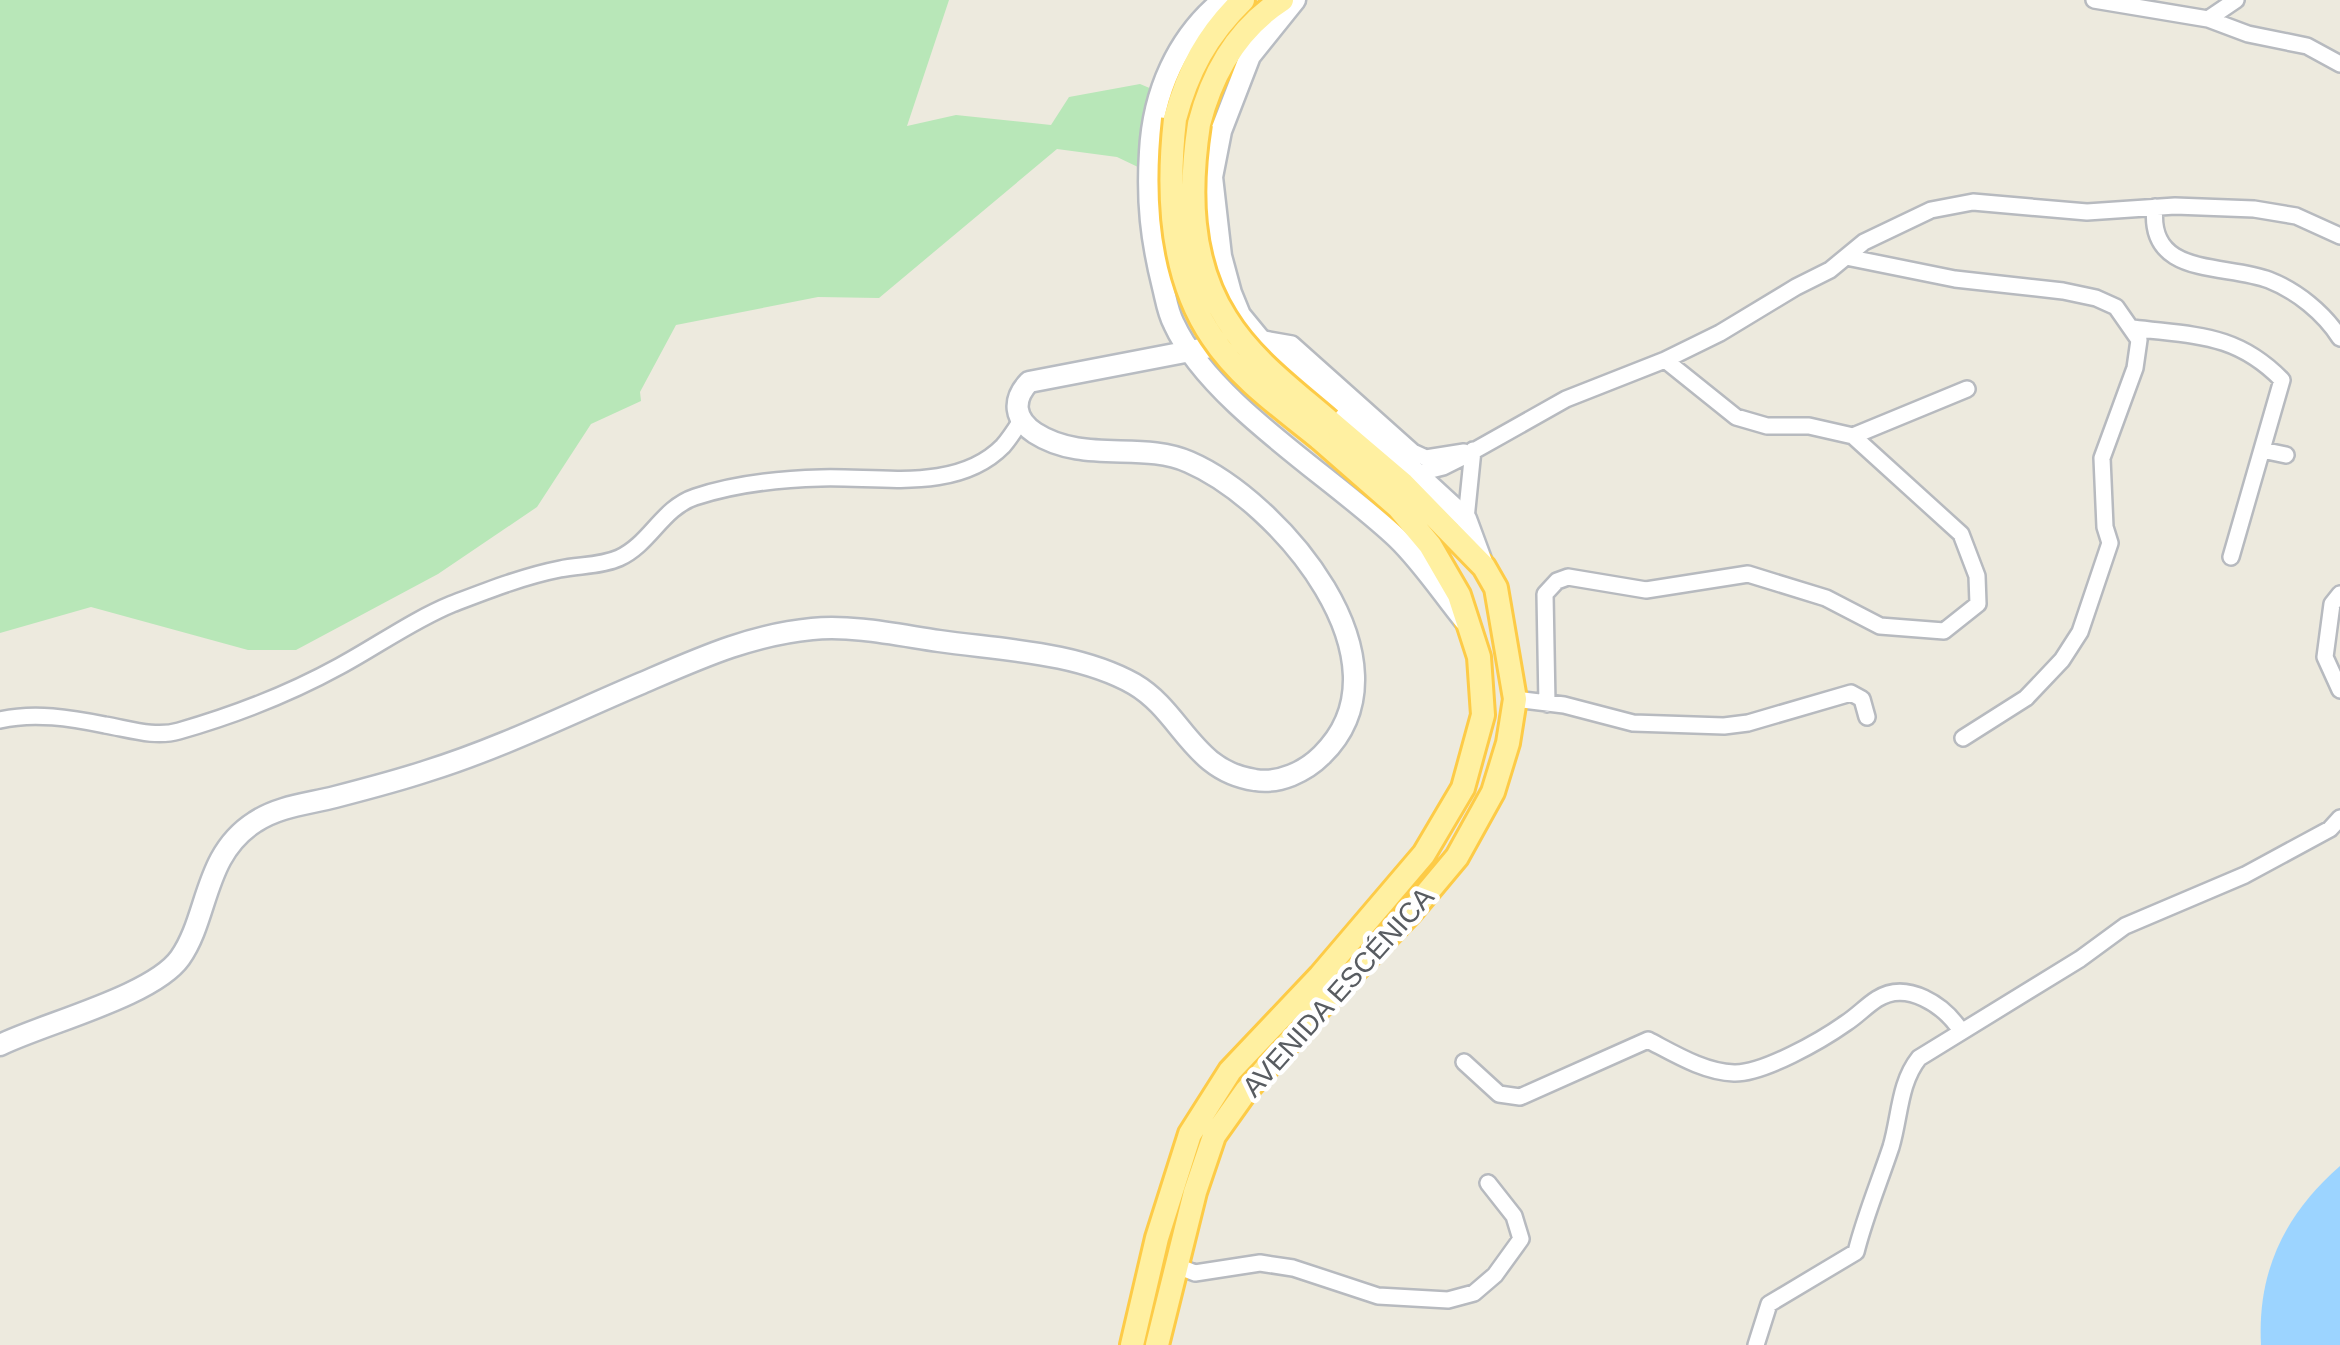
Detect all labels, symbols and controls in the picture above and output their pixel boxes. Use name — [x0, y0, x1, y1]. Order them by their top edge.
street label: AVENIDA ESCÉNICA — [1236, 881, 1440, 1103]

